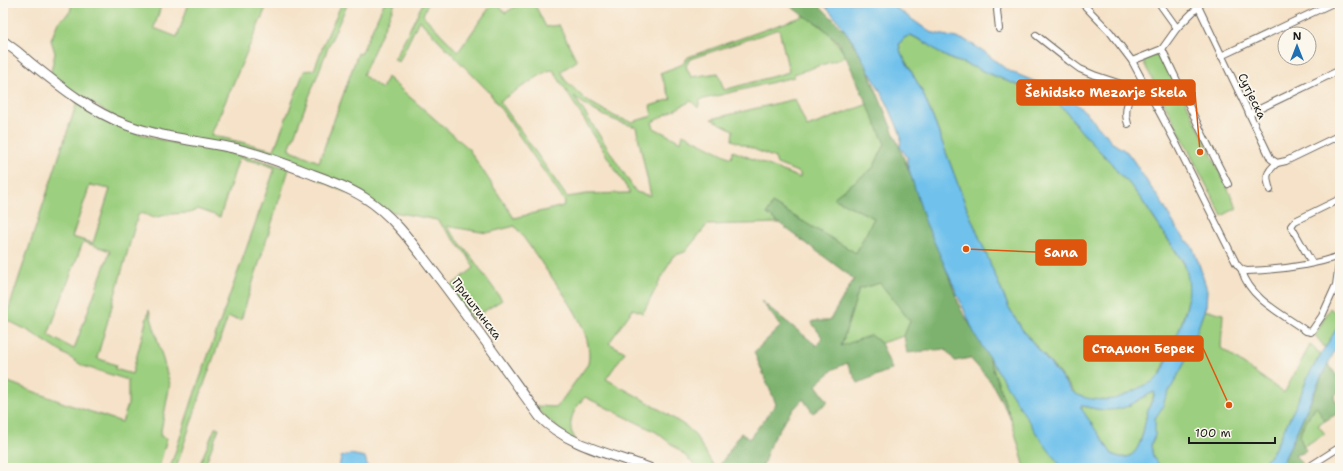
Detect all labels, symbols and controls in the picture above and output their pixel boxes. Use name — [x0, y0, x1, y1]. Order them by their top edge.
north arrow — [1277, 26, 1317, 66]
text: N — [1293, 29, 1302, 44]
street label: Сутјеска — [1234, 70, 1270, 122]
callout: Šehidsko Mezarje Skela — [1017, 80, 1195, 105]
text: Šehidsko Mezarje Skela — [1025, 83, 1187, 101]
callout: Sana — [1036, 240, 1086, 265]
text: Sana — [1044, 244, 1078, 261]
street label: Приштинска — [449, 275, 506, 343]
callout: Стадион Берек — [1084, 336, 1203, 361]
text: Стадион Берек — [1092, 340, 1194, 357]
scale bar — [1189, 419, 1275, 445]
text: 100 m — [1195, 425, 1231, 441]

